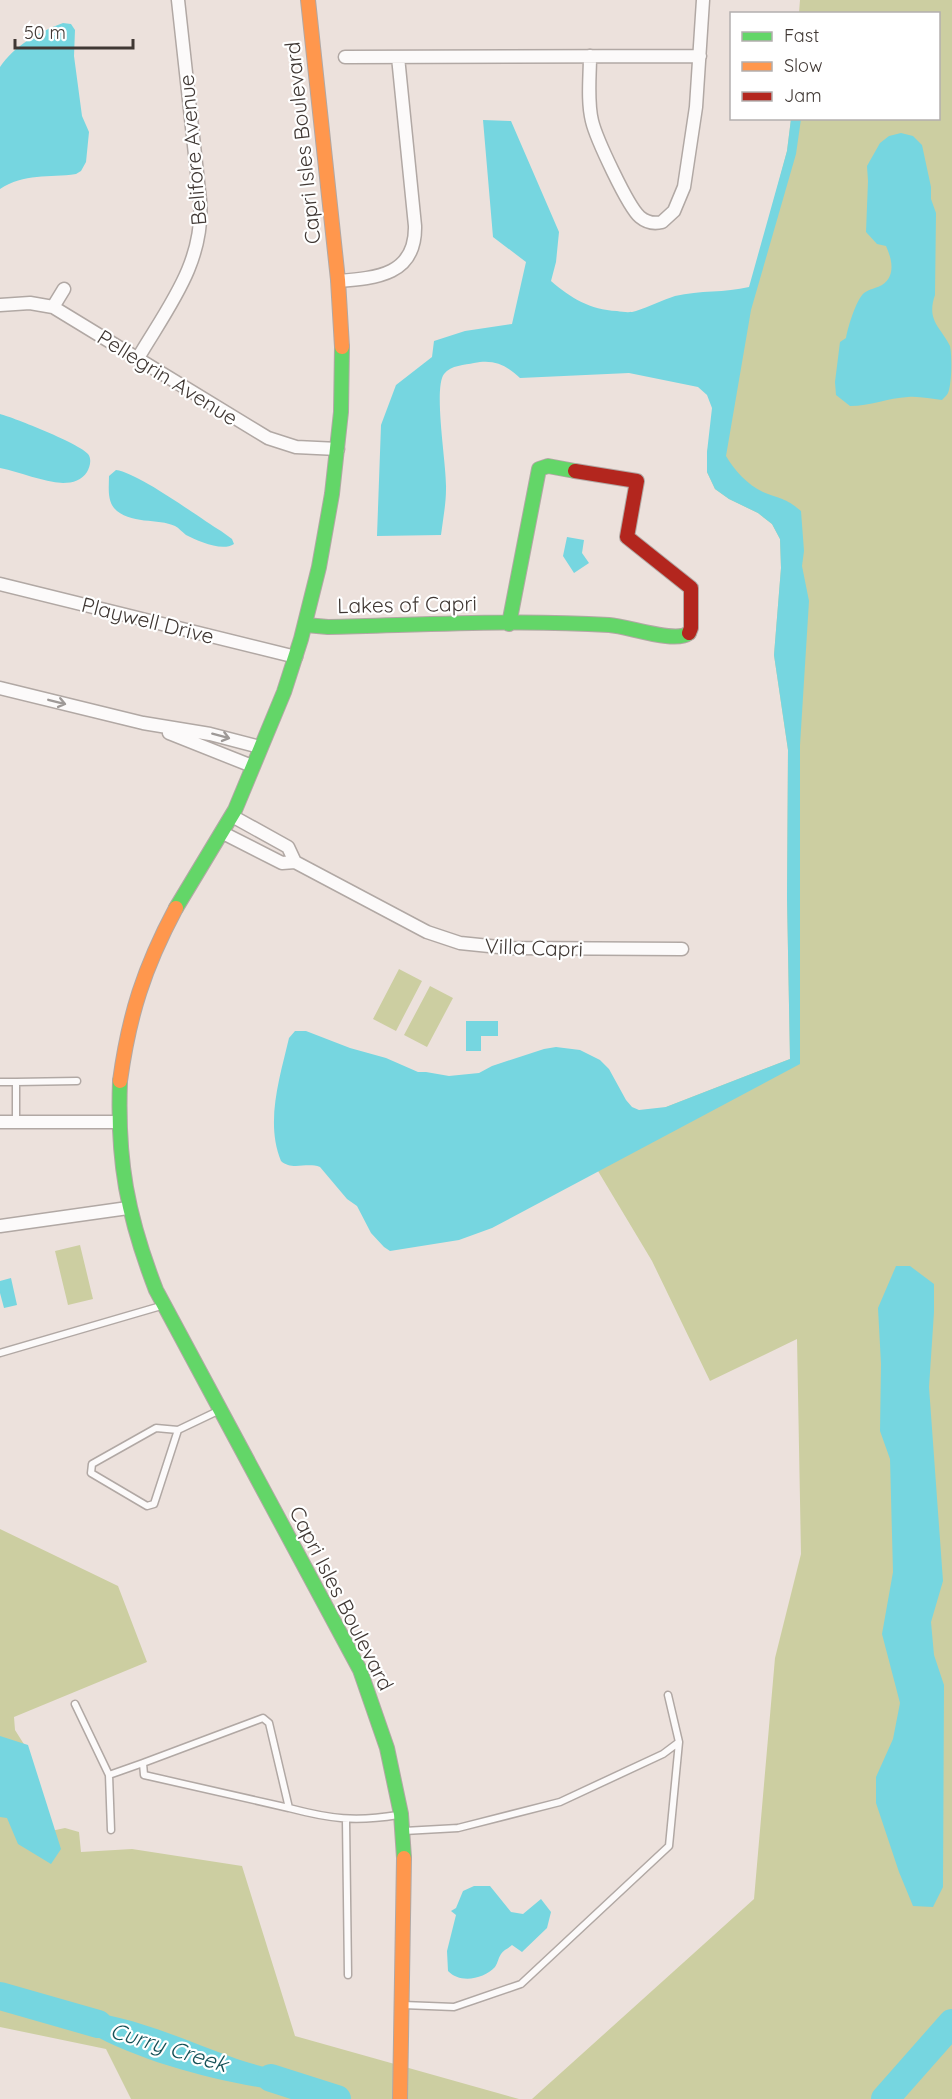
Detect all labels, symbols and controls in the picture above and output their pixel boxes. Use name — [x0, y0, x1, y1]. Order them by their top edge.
scale bar — [15, 12, 134, 50]
legend — [730, 12, 940, 120]
text: 50 m — [24, 21, 66, 44]
text: Fast — [784, 24, 819, 47]
street label: Capri Isles Boulevard — [278, 40, 326, 246]
text: Slow — [784, 54, 822, 77]
street label: Belifore Avenue — [172, 73, 212, 227]
text: Jam — [784, 84, 822, 107]
street label: Pellegrin Avenue — [93, 323, 243, 431]
street label: Lakes of Capri — [337, 590, 477, 618]
street label: Playwell Drive — [79, 591, 217, 649]
one-way arrow — [47, 697, 66, 709]
one-way arrow — [211, 731, 230, 743]
street label: Villa Capri — [484, 932, 584, 962]
street label: Capri Isles Boulevard — [284, 1501, 400, 1695]
water label: Curry Creek — [107, 2016, 233, 2079]

